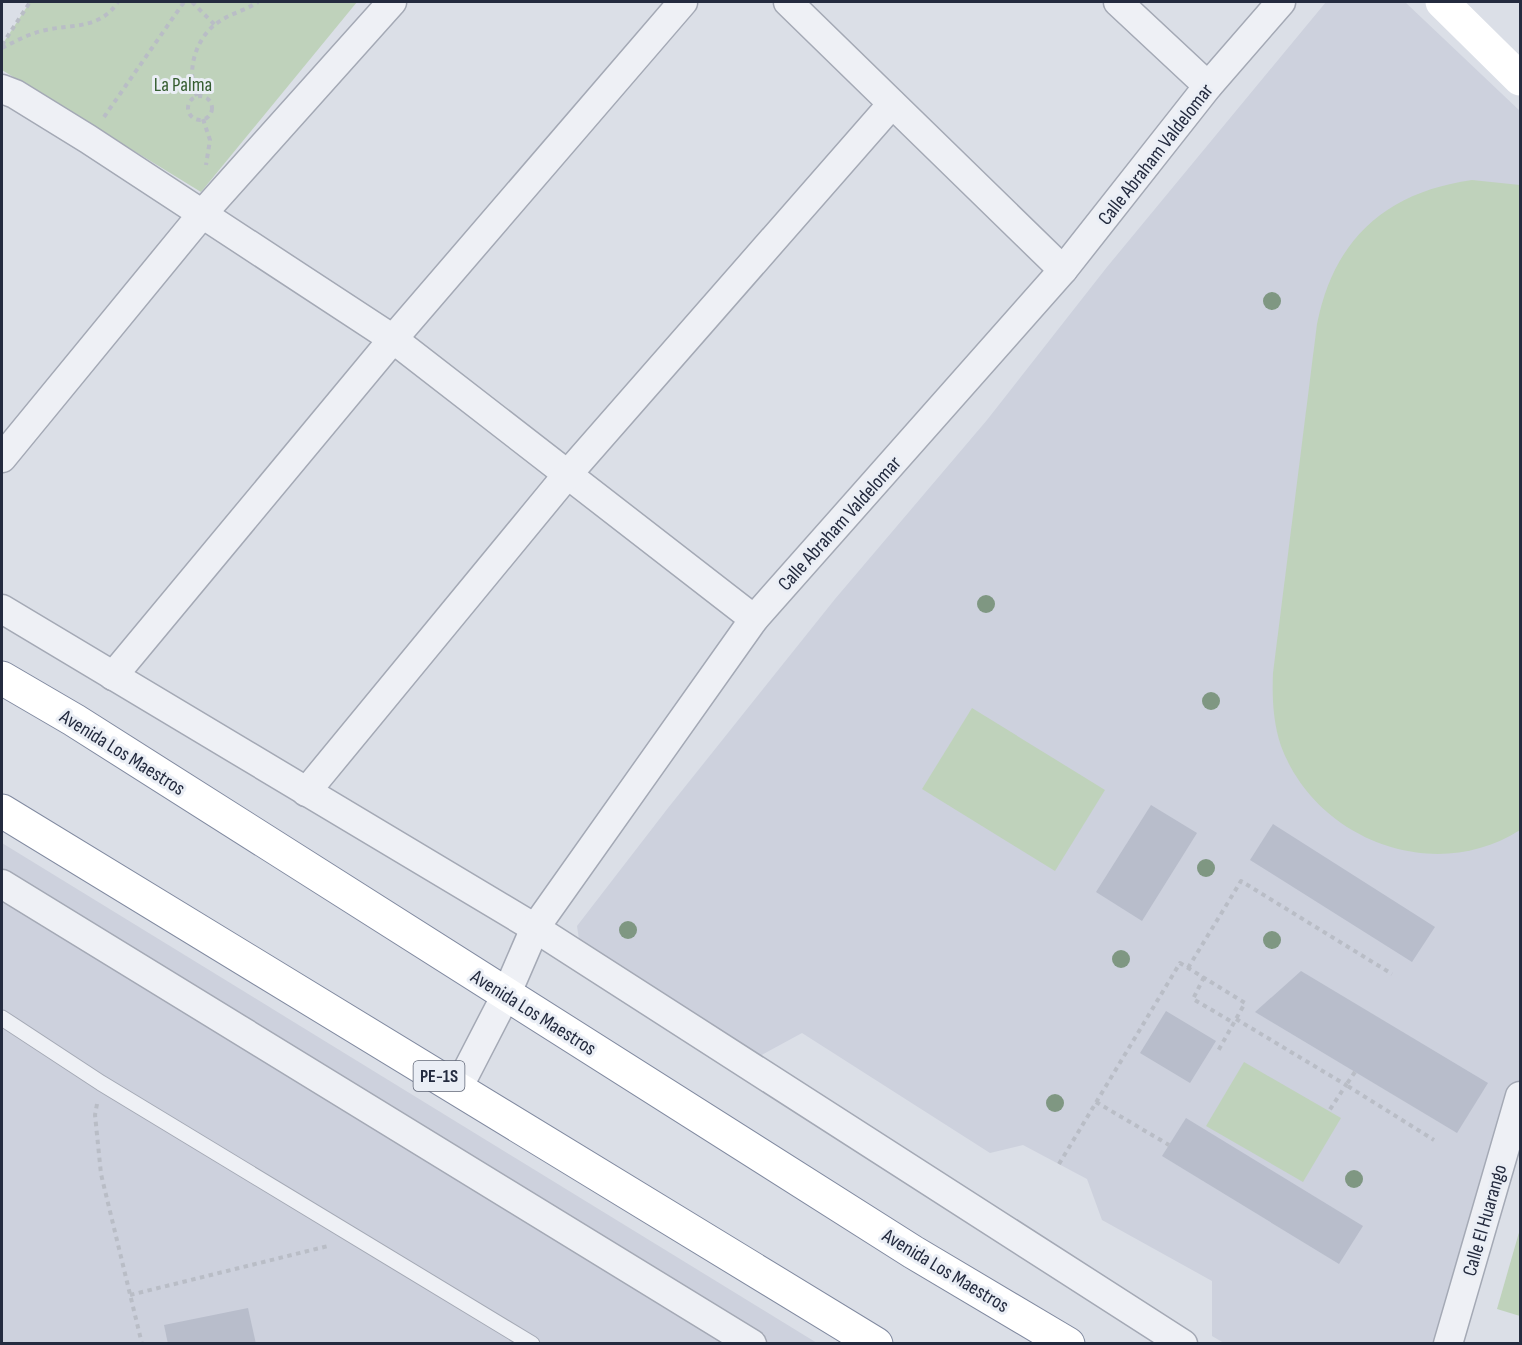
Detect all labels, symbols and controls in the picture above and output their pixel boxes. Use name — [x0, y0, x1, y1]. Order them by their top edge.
park label: La Palma — [154, 73, 212, 97]
street label: Calle Abraham Valdelomar — [1093, 79, 1219, 230]
street label: Calle Abraham Valdelomar — [773, 451, 907, 596]
street label: Avenida Los Maestros — [55, 704, 190, 801]
street label: Avenida Los Maestros — [466, 964, 601, 1061]
road number: PE-1S — [414, 1061, 464, 1091]
street label: Calle El Huarango — [1458, 1162, 1512, 1279]
street label: Avenida Los Maestros — [877, 1223, 1013, 1318]

